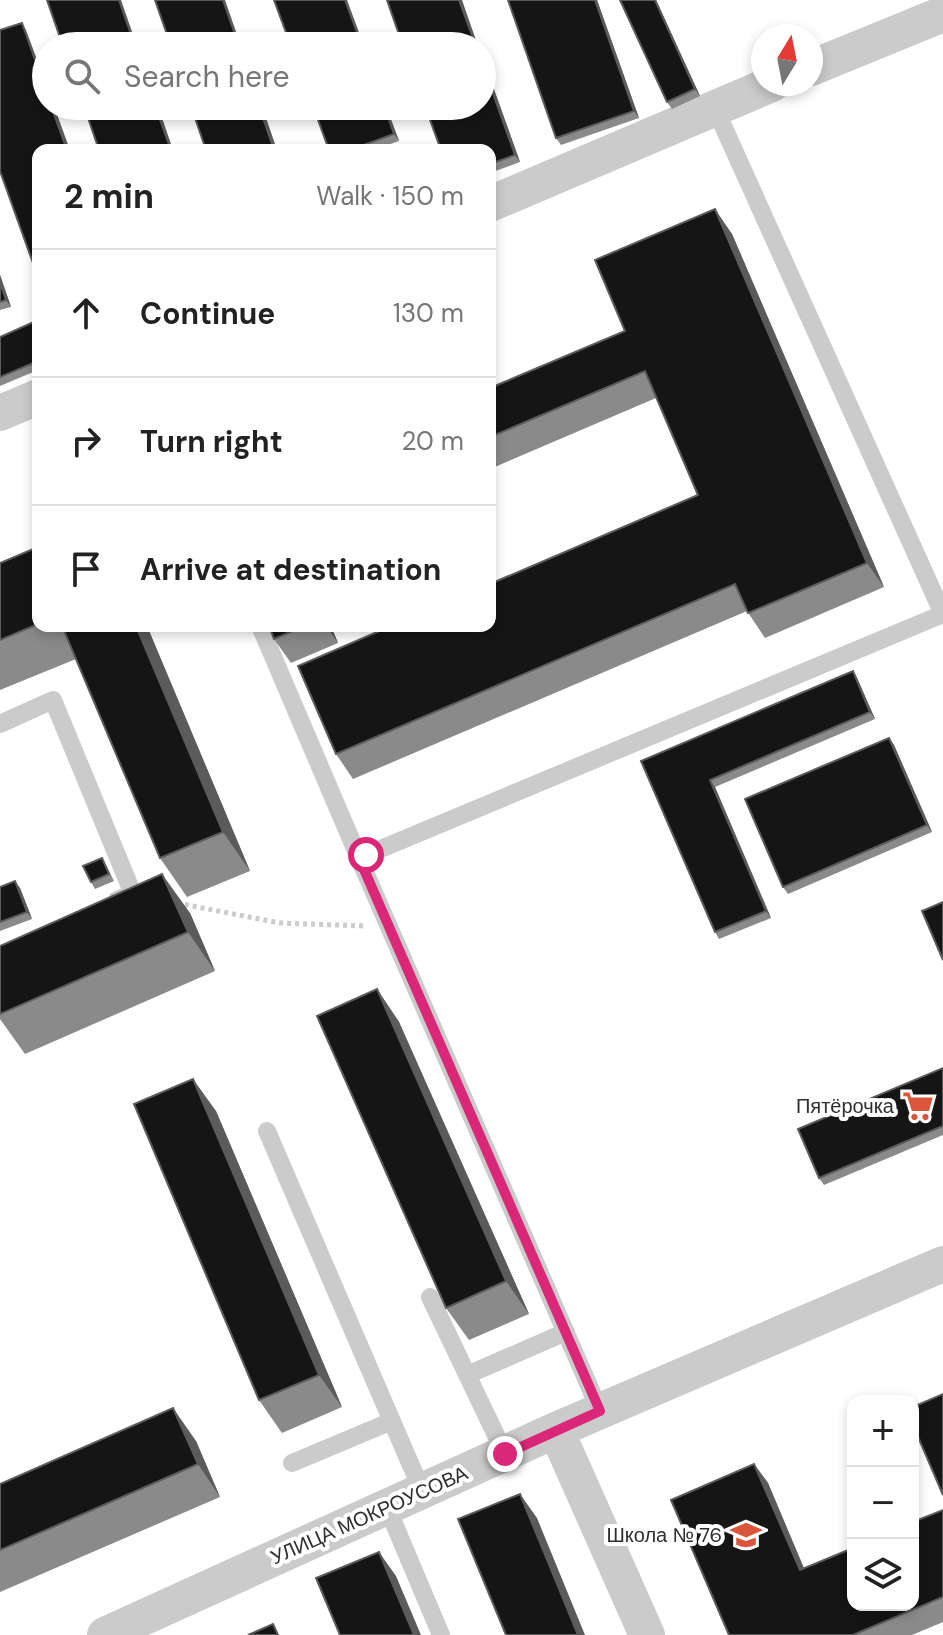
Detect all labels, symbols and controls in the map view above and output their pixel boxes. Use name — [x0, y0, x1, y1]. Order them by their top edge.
north arrow — [751, 24, 823, 96]
search box — [32, 32, 496, 120]
icon: search — [60, 54, 104, 98]
text: Search here — [124, 57, 290, 96]
text: 2 min — [64, 174, 154, 219]
text: Walk · 150 m — [316, 179, 464, 213]
icon: ahead — [64, 291, 108, 335]
text: Continue — [140, 294, 275, 333]
text: 130 m — [393, 296, 464, 330]
icon: right — [64, 419, 108, 463]
text: Turn right — [140, 422, 283, 461]
text: 20 m — [401, 424, 464, 458]
icon: arrive — [64, 547, 108, 591]
text: Arrive at destination — [140, 550, 441, 589]
route start — [348, 837, 384, 873]
supermarket icon: Пятёрочка — [901, 1089, 935, 1123]
place label: Пятёрочка — [796, 1093, 895, 1119]
map controls — [847, 1395, 919, 1611]
button: + — [847, 1395, 919, 1467]
route end — [487, 1436, 523, 1472]
street label: УЛИЦА МОКРОУСОВА — [266, 1460, 472, 1570]
button: − — [847, 1467, 919, 1539]
school or university icon: Школа № 76 — [729, 1518, 763, 1552]
place label: Школа № 76 — [606, 1522, 722, 1548]
button: layers — [847, 1539, 919, 1611]

